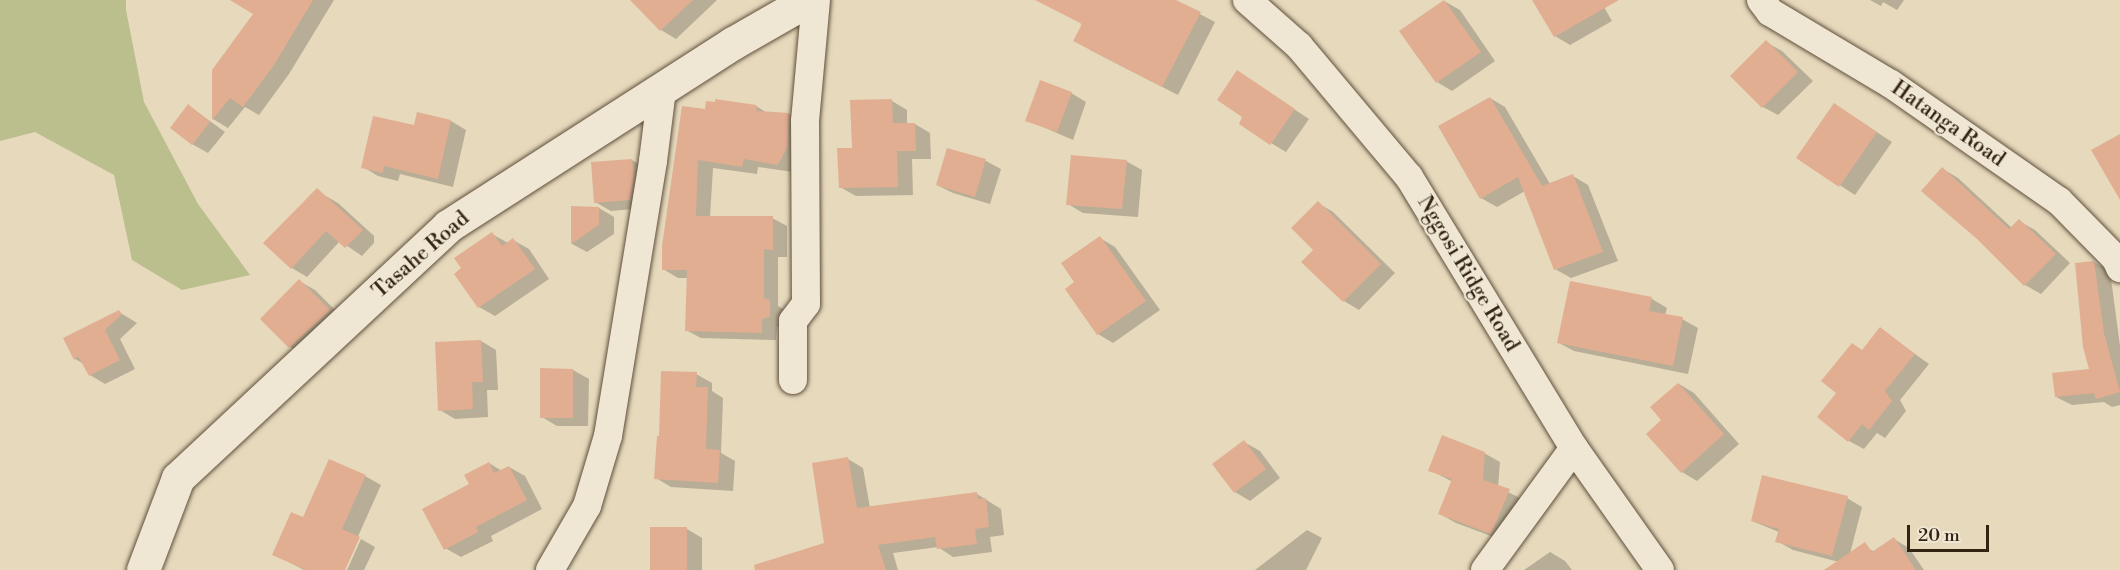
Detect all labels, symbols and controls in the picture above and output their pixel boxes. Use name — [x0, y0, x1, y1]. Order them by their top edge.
street label: Hatanga Road — [1886, 76, 2010, 172]
street label: Nggosi Ridge Road — [1412, 192, 1524, 356]
street label: Tasahe Road — [367, 206, 475, 304]
scale bar — [1910, 513, 1992, 551]
text: 20 m — [1918, 524, 1960, 547]

